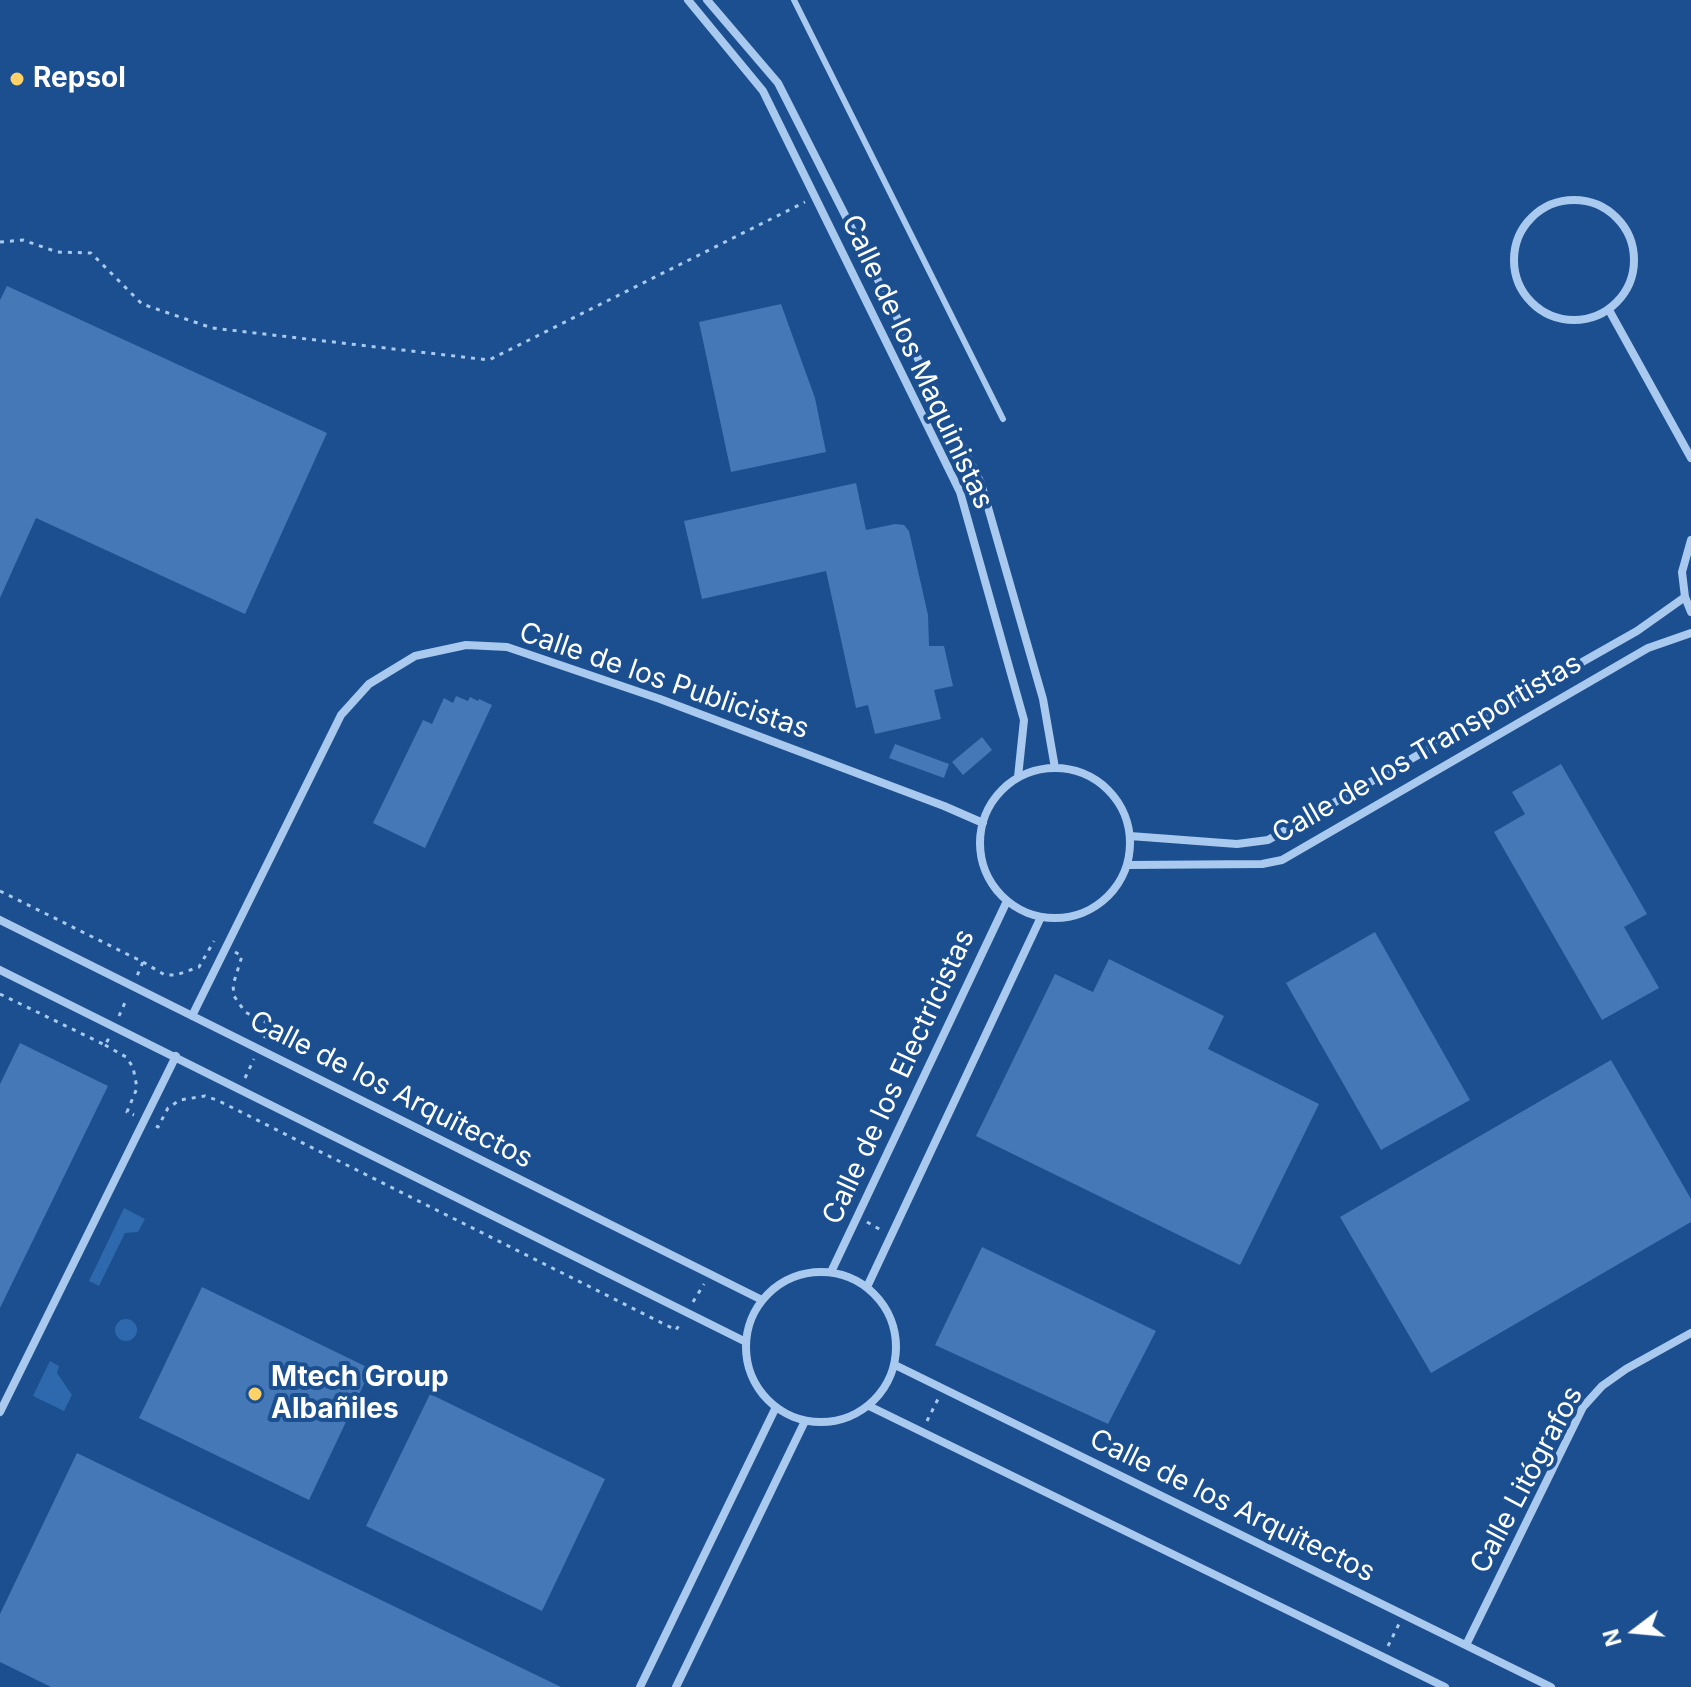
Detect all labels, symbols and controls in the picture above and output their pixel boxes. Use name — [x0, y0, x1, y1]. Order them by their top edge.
place label: Repsol — [33, 62, 126, 96]
marker: Repsol — [8, 70, 26, 88]
street label: Calle de los Maquinistas — [834, 209, 1000, 515]
street label: Calle de los Publicistas — [515, 616, 813, 746]
street label: Calle de los Transportistas — [1267, 647, 1587, 851]
street label: Calle de los Electricistas — [816, 924, 982, 1230]
street label: Calle de los Arquitectos — [244, 1004, 538, 1176]
place label: Mtech Group Albañiles — [271, 1361, 449, 1427]
street label: Calle Litógrafos — [1464, 1381, 1590, 1579]
marker: Mtech Group Albañiles — [246, 1385, 264, 1403]
street label: Calle de los Arquitectos — [1084, 1422, 1380, 1590]
north arrow — [1595, 1591, 1675, 1671]
text: N — [1597, 1626, 1627, 1649]

